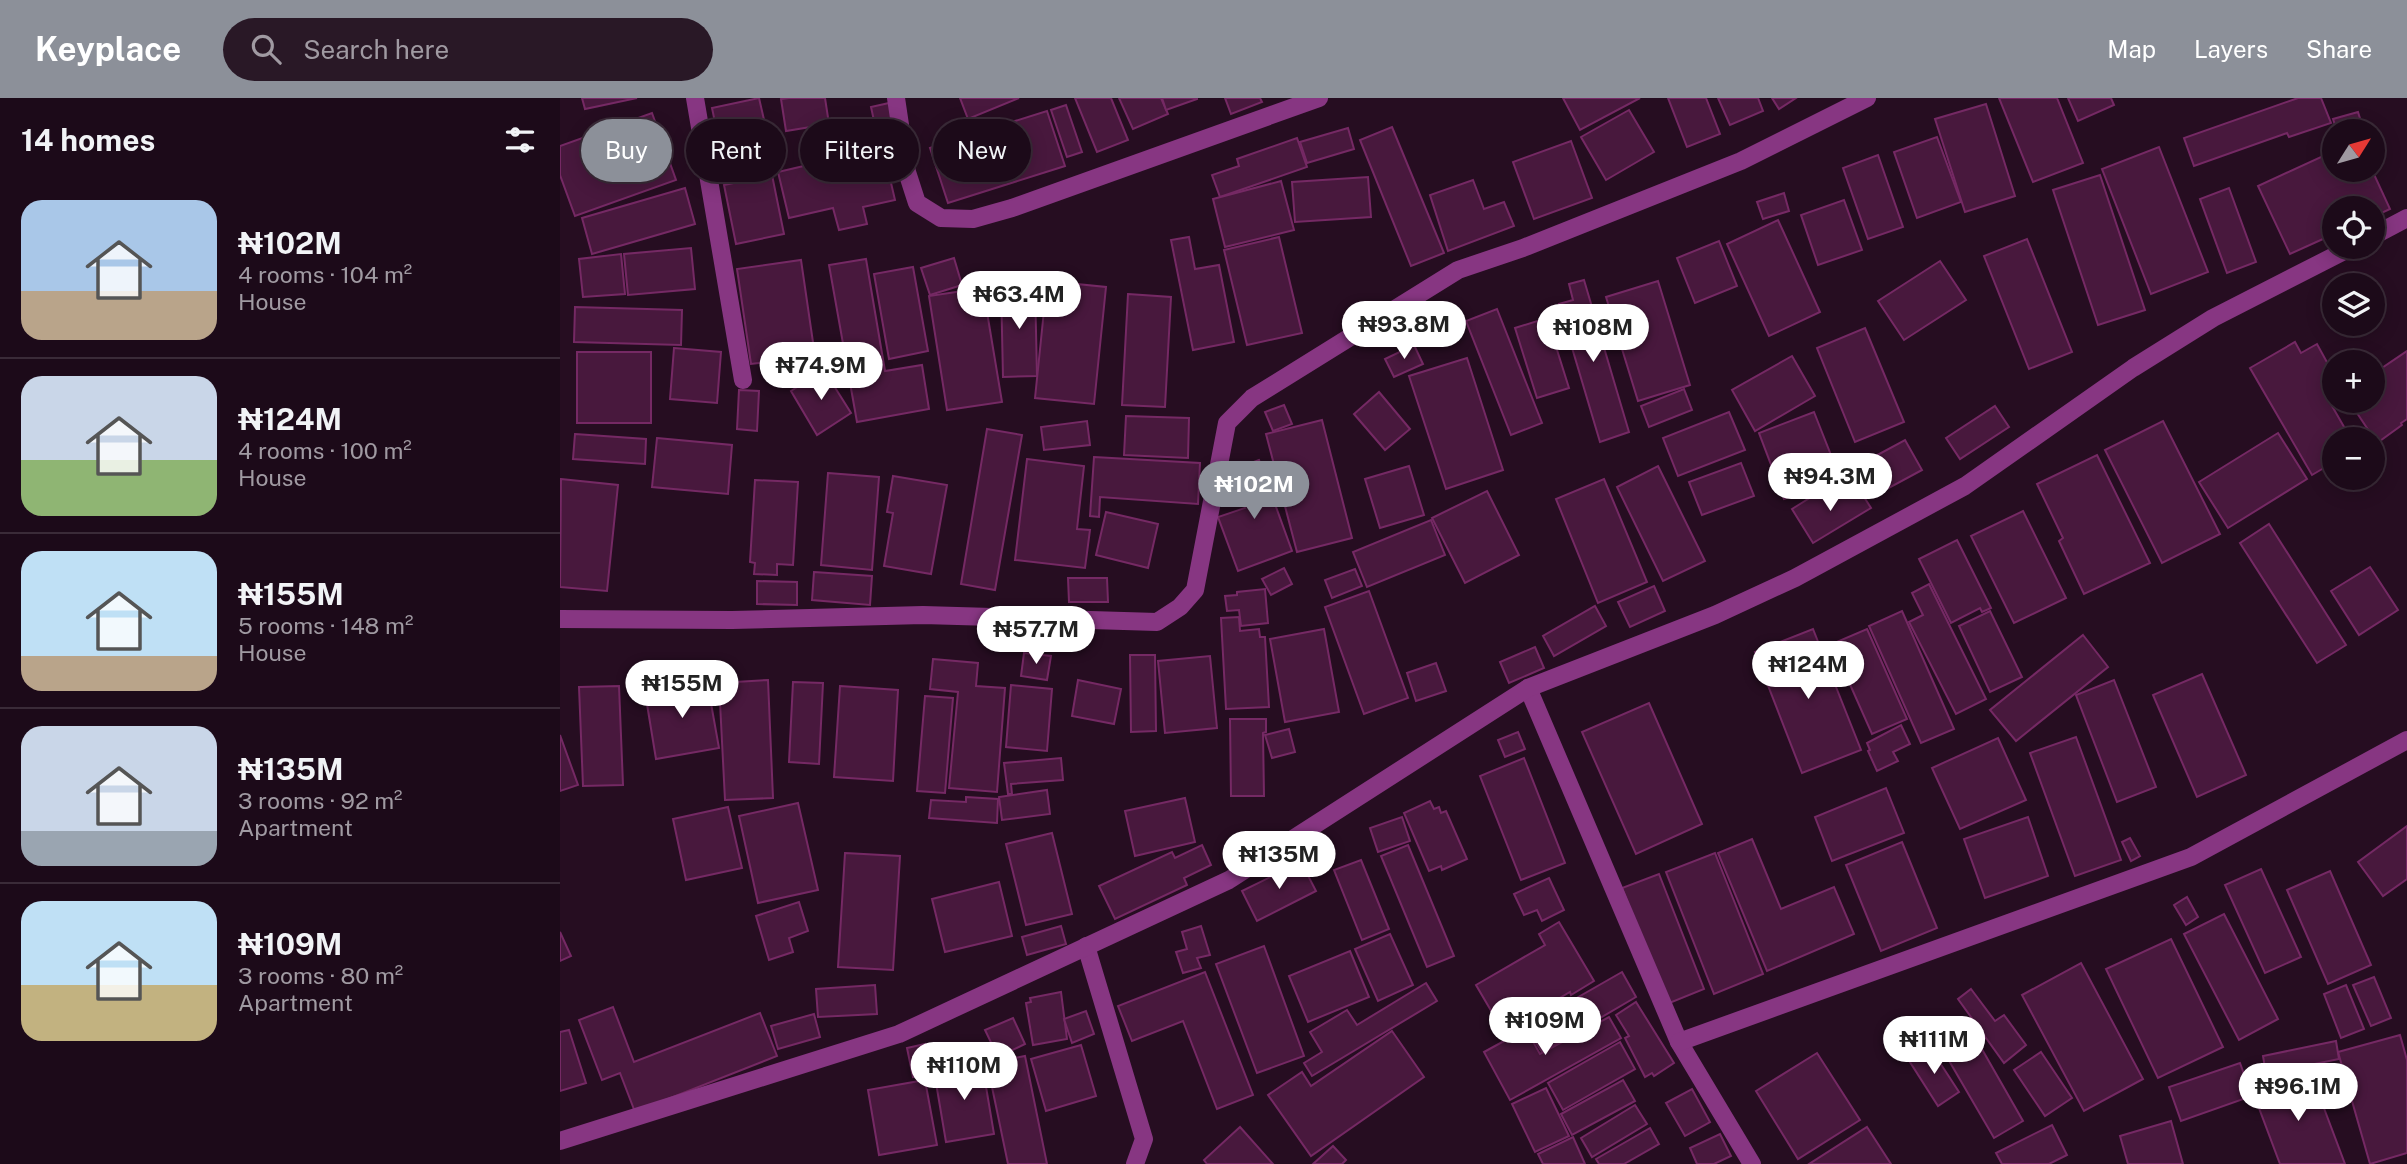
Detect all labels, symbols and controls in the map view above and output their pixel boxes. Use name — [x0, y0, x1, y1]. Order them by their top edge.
search box — [223, 18, 713, 81]
text: Keyplace — [35, 30, 181, 68]
icon: search — [247, 30, 285, 68]
text: Search here — [303, 34, 449, 65]
text: Map — [2107, 35, 2156, 63]
text: Layers — [2194, 35, 2268, 63]
text: Share — [2306, 35, 2372, 63]
chip: Buy — [581, 119, 672, 182]
chip: Rent — [686, 119, 786, 182]
chip: Filters — [800, 119, 919, 182]
chip: New — [933, 119, 1031, 182]
north arrow — [2322, 119, 2385, 182]
map controls — [2322, 119, 2385, 490]
icon: filters — [501, 121, 539, 159]
text: 14 homes — [21, 122, 155, 158]
button: locate — [2322, 196, 2385, 259]
text: ₦102M — [238, 225, 342, 261]
icon: home — [77, 228, 161, 312]
text: 4 rooms · 104 m² — [238, 261, 412, 288]
pin: ₦63.4M — [962, 272, 1076, 331]
button: layers — [2322, 273, 2385, 336]
text: ₦63.4M — [973, 280, 1065, 307]
text: House — [238, 288, 306, 315]
pin: ₦93.8M — [1347, 302, 1461, 361]
pin: ₦108M — [1544, 304, 1642, 364]
text: ₦93.8M — [1358, 310, 1450, 337]
text: ₦108M — [1553, 313, 1633, 340]
pin: ₦74.9M — [764, 342, 878, 402]
button: + — [2322, 350, 2385, 413]
text: ₦74.9M — [776, 351, 866, 378]
text: ₦124M — [238, 401, 342, 437]
icon: home — [77, 404, 161, 488]
button: − — [2322, 427, 2385, 490]
text: 4 rooms · 100 m² — [238, 437, 412, 464]
pin: ₦94.3M — [1773, 454, 1887, 513]
pin: ₦102M — [1205, 462, 1303, 521]
text: ₦94.3M — [1784, 462, 1876, 489]
text: House — [238, 464, 306, 491]
text: ₦102M — [1214, 470, 1294, 497]
text: ₦155M — [238, 576, 344, 612]
icon: home — [77, 579, 161, 663]
pin: ₦57.7M — [979, 606, 1093, 666]
text: 5 rooms · 148 m² — [238, 612, 413, 639]
text: ₦57.7M — [993, 615, 1079, 642]
text: House — [238, 639, 306, 666]
pin: ₦124M — [1759, 642, 1857, 701]
text: ₦124M — [1768, 650, 1848, 677]
pin: ₦155M — [633, 660, 731, 720]
text: ₦155M — [641, 669, 723, 696]
text: ₦135M — [238, 751, 343, 787]
icon: home — [77, 754, 161, 838]
text: 3 rooms · 92 m² — [238, 787, 403, 814]
text: Apartment — [238, 814, 353, 841]
pin: ₦135M — [1230, 832, 1328, 891]
text: ₦135M — [1239, 840, 1319, 867]
text: ₦109M — [238, 926, 342, 962]
icon: home — [77, 929, 161, 1013]
text: 3 rooms · 80 m² — [238, 962, 403, 989]
text: Apartment — [238, 989, 353, 1016]
pin: ₦109M — [1496, 998, 1594, 1057]
text: ₦109M — [1505, 1006, 1585, 1033]
pin: ₦111M — [1885, 1016, 1983, 1076]
text: ₦111M — [1899, 1025, 1969, 1052]
pin: ₦110M — [915, 1042, 1013, 1102]
text: ₦110M — [927, 1051, 1001, 1078]
pin: ₦96.1M — [2241, 1063, 2355, 1123]
text: ₦96.1M — [2255, 1072, 2341, 1099]

